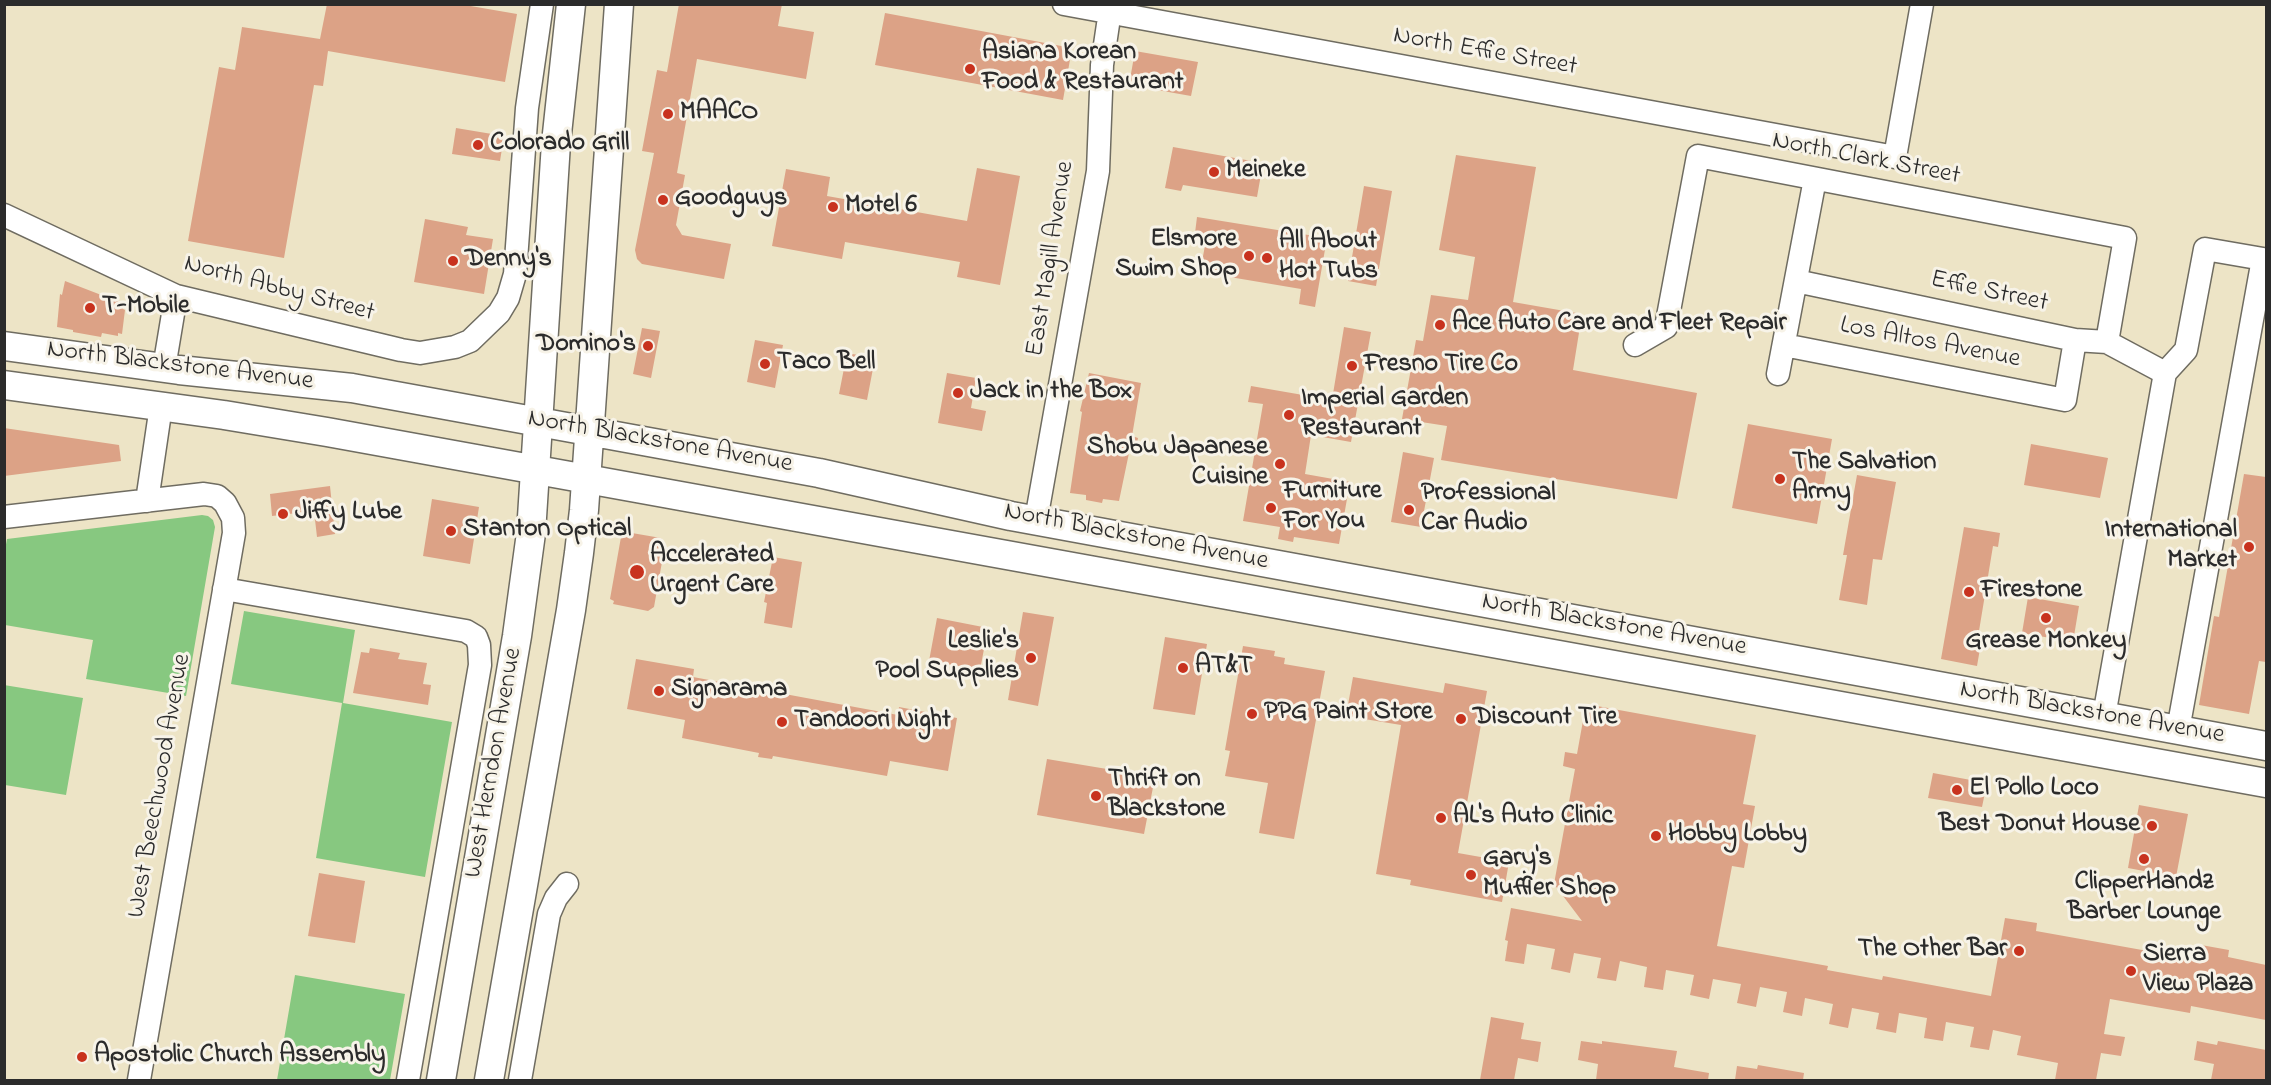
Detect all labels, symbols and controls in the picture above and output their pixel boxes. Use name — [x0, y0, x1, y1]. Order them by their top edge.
street label: North Effie Street — [1391, 21, 1579, 85]
place label: Asiana Korean Food & Restaurant — [982, 38, 1184, 100]
marker: Asiana Korean Food & Restaurant — [963, 62, 977, 76]
place label: MAACO — [680, 98, 758, 130]
marker: MAACO — [661, 107, 675, 121]
street label: North Clark Street — [1769, 126, 1963, 194]
place label: Colorado Grill — [490, 129, 629, 161]
marker: Colorado Grill — [471, 138, 485, 152]
place label: Meineke — [1226, 156, 1306, 188]
street label: East Magill Avenue — [1021, 159, 1083, 359]
marker: Meineke — [1207, 165, 1221, 179]
place label: Goodguys — [675, 184, 787, 216]
place label: Motel 6 — [845, 191, 917, 223]
marker: Goodguys — [656, 193, 670, 207]
marker: Motel 6 — [826, 200, 840, 214]
place label: Elsmore Swim Shop — [1115, 225, 1237, 286]
place label: All About Hot Tubs — [1279, 227, 1378, 288]
place label: Denny's — [465, 245, 552, 277]
marker: Elsmore Swim Shop — [1242, 249, 1256, 263]
street label: North Abby Street — [180, 250, 378, 330]
marker: All About Hot Tubs — [1260, 251, 1274, 265]
marker: Denny's — [446, 254, 460, 268]
street label: Effie Street — [1927, 265, 2051, 321]
place label: T-Mobile — [102, 292, 190, 324]
marker: T-Mobile — [83, 301, 97, 315]
place label: Ace Auto Care and Fleet Repair — [1452, 309, 1786, 341]
street label: Los Altos Avenue — [1837, 311, 2023, 377]
marker: Ace Auto Care and Fleet Repair — [1433, 318, 1447, 332]
place label: Domino's — [536, 330, 636, 362]
street label: North Blackstone Avenue — [45, 335, 315, 399]
marker: Domino's — [641, 339, 655, 353]
place label: Taco Bell — [777, 348, 875, 380]
place label: Fresno Tire Co — [1364, 350, 1518, 382]
marker: Taco Bell — [758, 357, 772, 371]
marker: Fresno Tire Co — [1345, 359, 1359, 373]
place label: Jack in the Box — [970, 377, 1132, 409]
place label: Imperial Garden Restaurant — [1301, 384, 1468, 446]
marker: Jack in the Box — [951, 386, 965, 400]
street label: North Blackstone Avenue — [525, 404, 795, 482]
marker: Imperial Garden Restaurant — [1282, 408, 1296, 422]
place label: Shobu Japanese Cuisine — [1087, 433, 1268, 494]
place label: The Salvation Army — [1792, 448, 1936, 509]
marker: Shobu Japanese Cuisine — [1273, 457, 1287, 471]
marker: The Salvation Army — [1773, 472, 1787, 486]
place label: Furniture For You — [1283, 477, 1382, 538]
place label: Professional Car Audio — [1421, 479, 1556, 540]
street label: North Blackstone Avenue — [1001, 497, 1271, 579]
place label: Jiffy Lube — [295, 498, 402, 530]
marker: Furniture For You — [1264, 501, 1278, 515]
marker: Professional Car Audio — [1402, 503, 1416, 517]
marker: Jiffy Lube — [276, 507, 290, 521]
place label: Stanton Optical — [463, 515, 631, 547]
place label: International Market — [2105, 516, 2237, 578]
marker: Stanton Optical — [444, 524, 458, 538]
marker: International Market — [2242, 540, 2256, 554]
place label: Accelerated Urgent Care — [650, 541, 774, 602]
marker: Accelerated Urgent Care — [628, 563, 646, 581]
place label: Firestone — [1981, 576, 2082, 608]
marker: Firestone — [1962, 585, 1976, 599]
street label: North Blackstone Avenue — [1479, 587, 1749, 665]
marker: Grease Monkey — [2039, 611, 2053, 625]
place label: Leslie's Pool Supplies — [875, 627, 1019, 688]
place label: Grease Monkey — [1965, 627, 2127, 659]
street label: West Herndon Avenue — [459, 646, 531, 880]
marker: Leslie's Pool Supplies — [1024, 651, 1038, 665]
street label: West Beechwood Avenue — [122, 652, 200, 920]
place label: AT&T — [1195, 652, 1253, 684]
marker: AT&T — [1176, 661, 1190, 675]
place label: Signarama — [671, 675, 787, 707]
street label: North Blackstone Avenue — [1957, 675, 2227, 753]
marker: Signarama — [652, 684, 666, 698]
place label: PPG Paint Store — [1264, 698, 1433, 730]
place label: Discount Tire — [1473, 703, 1617, 735]
place label: Tandoori Night — [794, 706, 951, 738]
marker: PPG Paint Store — [1245, 707, 1259, 721]
marker: Discount Tire — [1454, 712, 1468, 726]
marker: Tandoori Night — [775, 715, 789, 729]
place label: Thrift on Blackstone — [1108, 765, 1225, 826]
place label: El Pollo Loco — [1969, 774, 2099, 806]
marker: El Pollo Loco — [1950, 783, 1964, 797]
marker: Thrift on Blackstone — [1089, 789, 1103, 803]
place label: AL's Auto Clinic — [1453, 802, 1613, 834]
place label: Best Donut House — [1939, 810, 2140, 842]
marker: AL's Auto Clinic — [1434, 811, 1448, 825]
marker: Best Donut House — [2145, 819, 2159, 833]
place label: Hobby Lobby — [1668, 820, 1807, 852]
marker: Hobby Lobby — [1649, 829, 1663, 843]
place label: Gary's Muffler Shop — [1483, 844, 1616, 906]
marker: ClipperHandz Barber Lounge — [2137, 852, 2151, 866]
marker: Gary's Muffler Shop — [1464, 868, 1478, 882]
place label: ClipperHandz Barber Lounge — [2067, 868, 2221, 930]
place label: The Other Bar — [1858, 935, 2007, 967]
place label: Sierra View Plaza — [2143, 940, 2253, 1002]
marker: The Other Bar — [2012, 944, 2026, 958]
marker: Sierra View Plaza — [2124, 964, 2138, 978]
place label: Apostolic Church Assembly — [94, 1041, 385, 1073]
marker: Apostolic Church Assembly — [75, 1050, 89, 1064]

